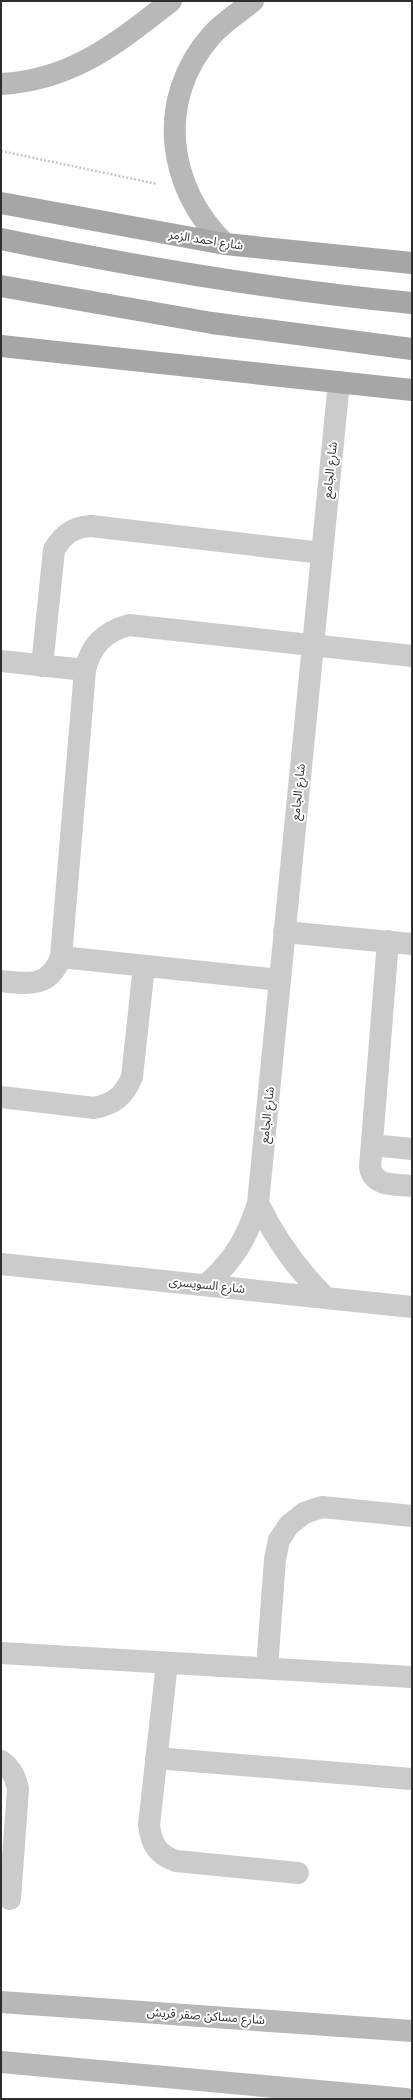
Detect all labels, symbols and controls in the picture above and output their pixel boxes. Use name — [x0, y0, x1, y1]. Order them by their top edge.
street label: شارع احمد الزمر — [166, 225, 245, 255]
street label: شارع الجامع — [318, 441, 342, 499]
street label: شارع الجامع — [286, 763, 310, 821]
street label: شارع الجامع — [255, 1086, 279, 1144]
street label: شارع السويسرى — [168, 1272, 246, 1298]
street label: شارع مساكن صقر قريش — [147, 2003, 265, 2029]

